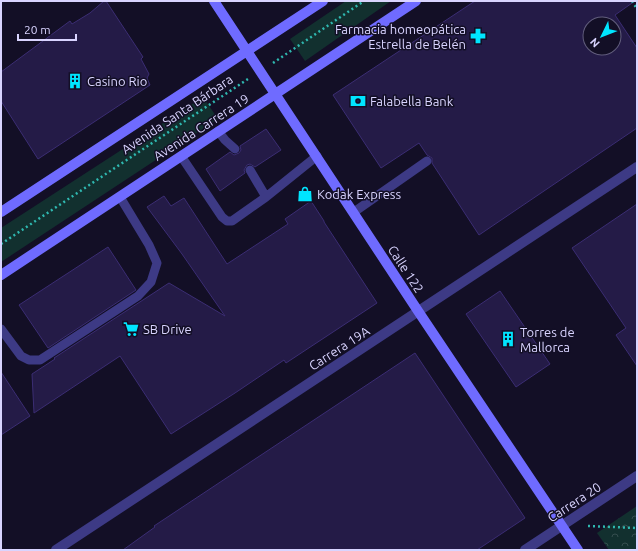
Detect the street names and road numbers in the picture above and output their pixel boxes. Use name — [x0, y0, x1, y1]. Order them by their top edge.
street label: Avenida Santa Bárbara — [119, 72, 235, 156]
street label: Avenida Carrera 19 — [151, 91, 251, 163]
street label: Calle 122 — [386, 243, 426, 295]
street label: Carrera 19A — [306, 323, 372, 373]
street label: Carrera 20 — [545, 480, 603, 524]

